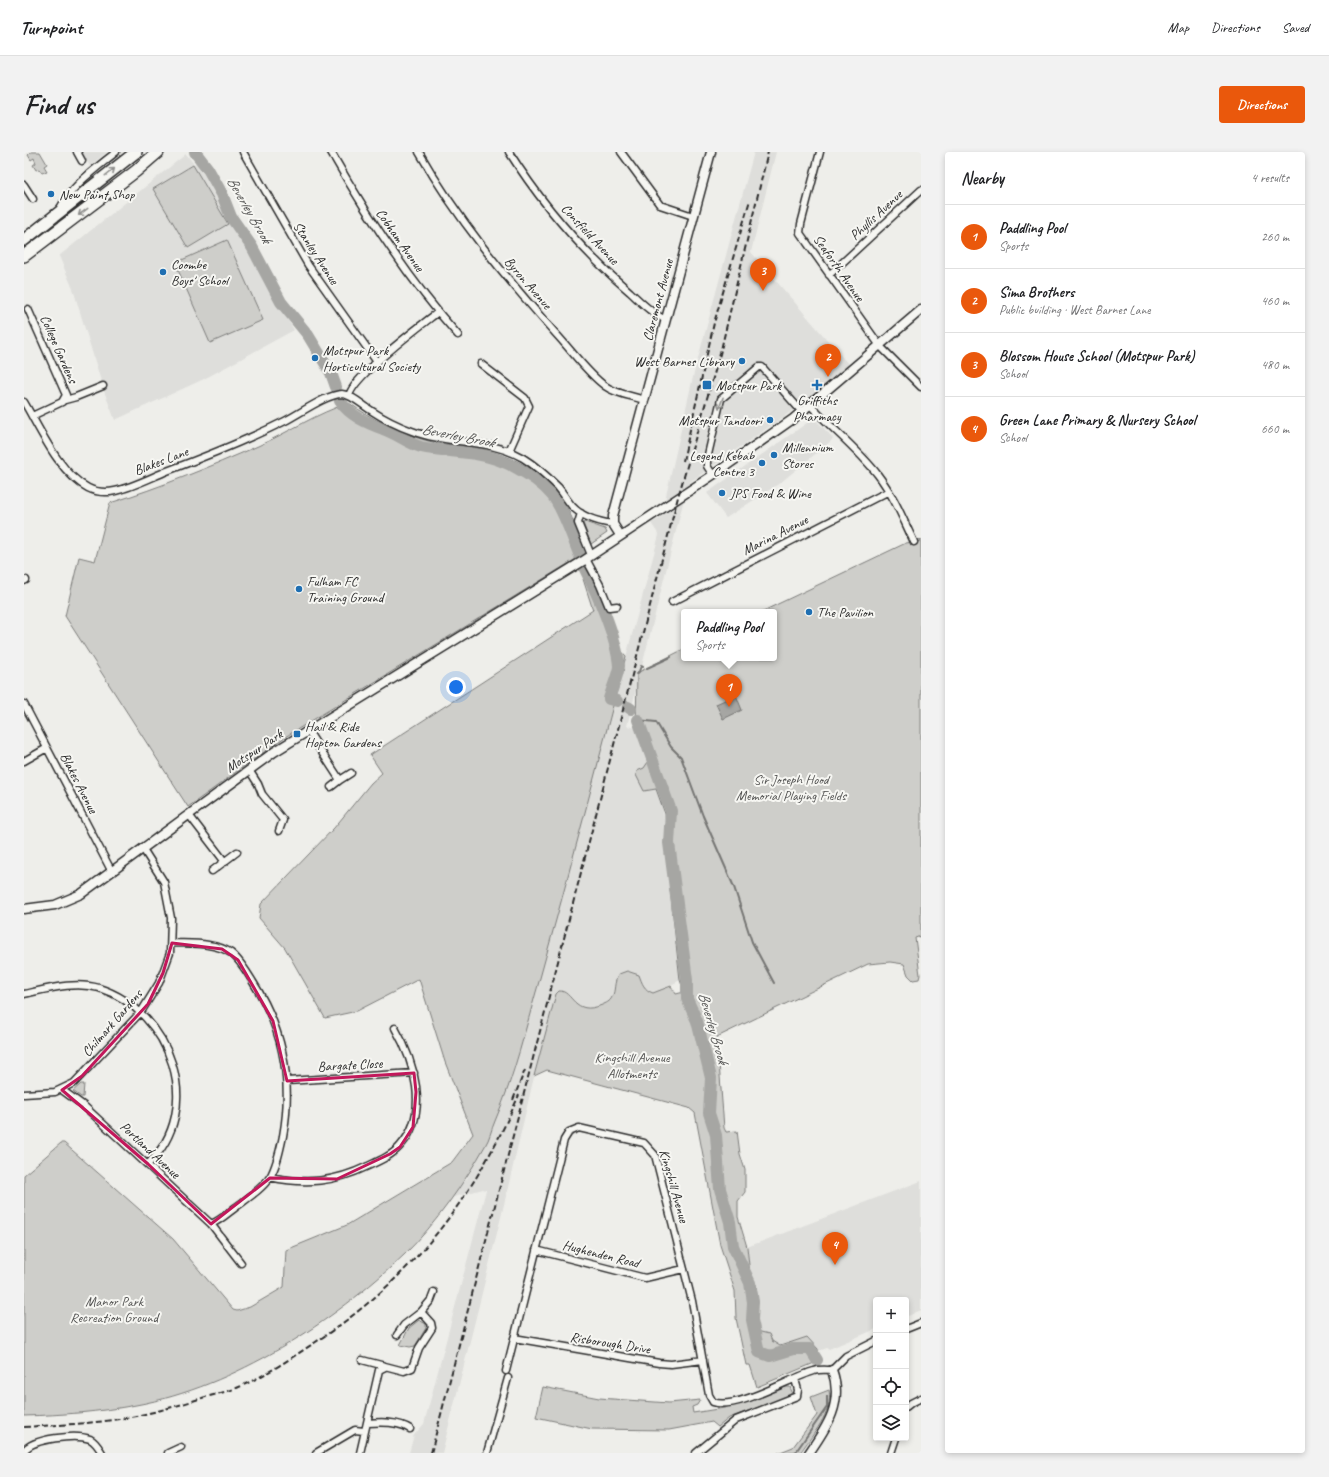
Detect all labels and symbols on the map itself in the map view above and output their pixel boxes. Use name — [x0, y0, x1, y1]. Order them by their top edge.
one-way arrow — [104, 168, 115, 177]
water label: Beverley Brook — [222, 173, 277, 250]
street label: Phyllis Avenue — [846, 185, 907, 244]
place label: New Paint Shop — [59, 186, 135, 203]
marker: New Paint Shop — [46, 189, 56, 199]
street label: Consfield Avenue — [557, 200, 623, 269]
street label: Cobham Avenue — [372, 205, 429, 276]
one-way arrow — [78, 208, 89, 216]
street label: Stanley Avenue — [289, 218, 343, 289]
street label: Seaforth Avenue — [810, 231, 869, 306]
street label: Byron Avenue — [501, 253, 556, 314]
place label: Coombe Boys' School — [171, 256, 230, 289]
street label: Claremont Avenue — [639, 256, 677, 343]
pin: 3 — [750, 258, 776, 291]
marker: Coombe Boys' School — [158, 267, 168, 277]
street label: College Gardens — [36, 312, 82, 387]
place label: Motspur Park Horticultural Society — [323, 342, 422, 375]
pin: 2 — [815, 344, 841, 377]
marker: Motspur Park Horticultural Society — [310, 353, 320, 363]
place label: West Barnes Library — [634, 353, 735, 370]
marker: West Barnes Library — [737, 356, 747, 366]
place label: Motspur Park — [716, 377, 782, 394]
marker: Motspur Park — [701, 379, 713, 391]
marker: Griffiths Pharmacy — [812, 380, 822, 390]
place label: Griffiths Pharmacy — [793, 392, 842, 425]
one-way arrow — [717, 397, 724, 410]
place label: Motspur Tandoori — [679, 412, 764, 429]
marker: Motspur Tandoori — [765, 415, 775, 425]
water label: Beverley Brook — [420, 420, 499, 453]
place label: Millennium Stores — [782, 439, 835, 472]
street label: Blakes Lane — [132, 442, 192, 479]
place label: Legend Kebab Centre 3 — [689, 447, 756, 480]
marker: Millennium Stores — [769, 450, 779, 460]
marker: Legend Kebab Centre 3 — [757, 458, 767, 468]
place label: JPS Food & Wine — [729, 485, 812, 502]
marker: JPS Food & Wine — [717, 488, 727, 498]
street label: Marina Avenue — [739, 511, 812, 559]
place label: Fulham FC Training Ground — [307, 573, 386, 606]
marker: Fulham FC Training Ground — [294, 584, 304, 594]
place label: The Pavilion — [817, 604, 874, 621]
marker: The Pavilion — [804, 607, 814, 617]
pin: 1 — [716, 674, 742, 707]
your location — [446, 677, 466, 697]
place label: Hail & Ride Hopton Gardens — [305, 718, 382, 751]
street label: Motspur Park — [222, 725, 286, 776]
marker: Hail & Ride Hopton Gardens — [292, 729, 302, 739]
street label: Blakes Avenue — [56, 750, 102, 818]
park label: Sir Joseph Hood Memorial Playing Fields — [736, 771, 847, 804]
street label: Chilmark Gardens — [78, 985, 147, 1060]
water label: Beverley Brook — [694, 990, 733, 1069]
park label: Kingshill Avenue Allotments — [594, 1049, 671, 1082]
street label: Bargate Close — [317, 1055, 384, 1075]
street label: Portland Avenue — [116, 1118, 185, 1183]
street label: Kingshill Avenue — [655, 1148, 693, 1226]
pin: 4 — [822, 1232, 848, 1265]
street label: Hughenden Road — [561, 1236, 644, 1272]
park label: Manor Park Recreation Ground — [70, 1293, 160, 1326]
street label: Risborough Drive — [569, 1328, 653, 1358]

